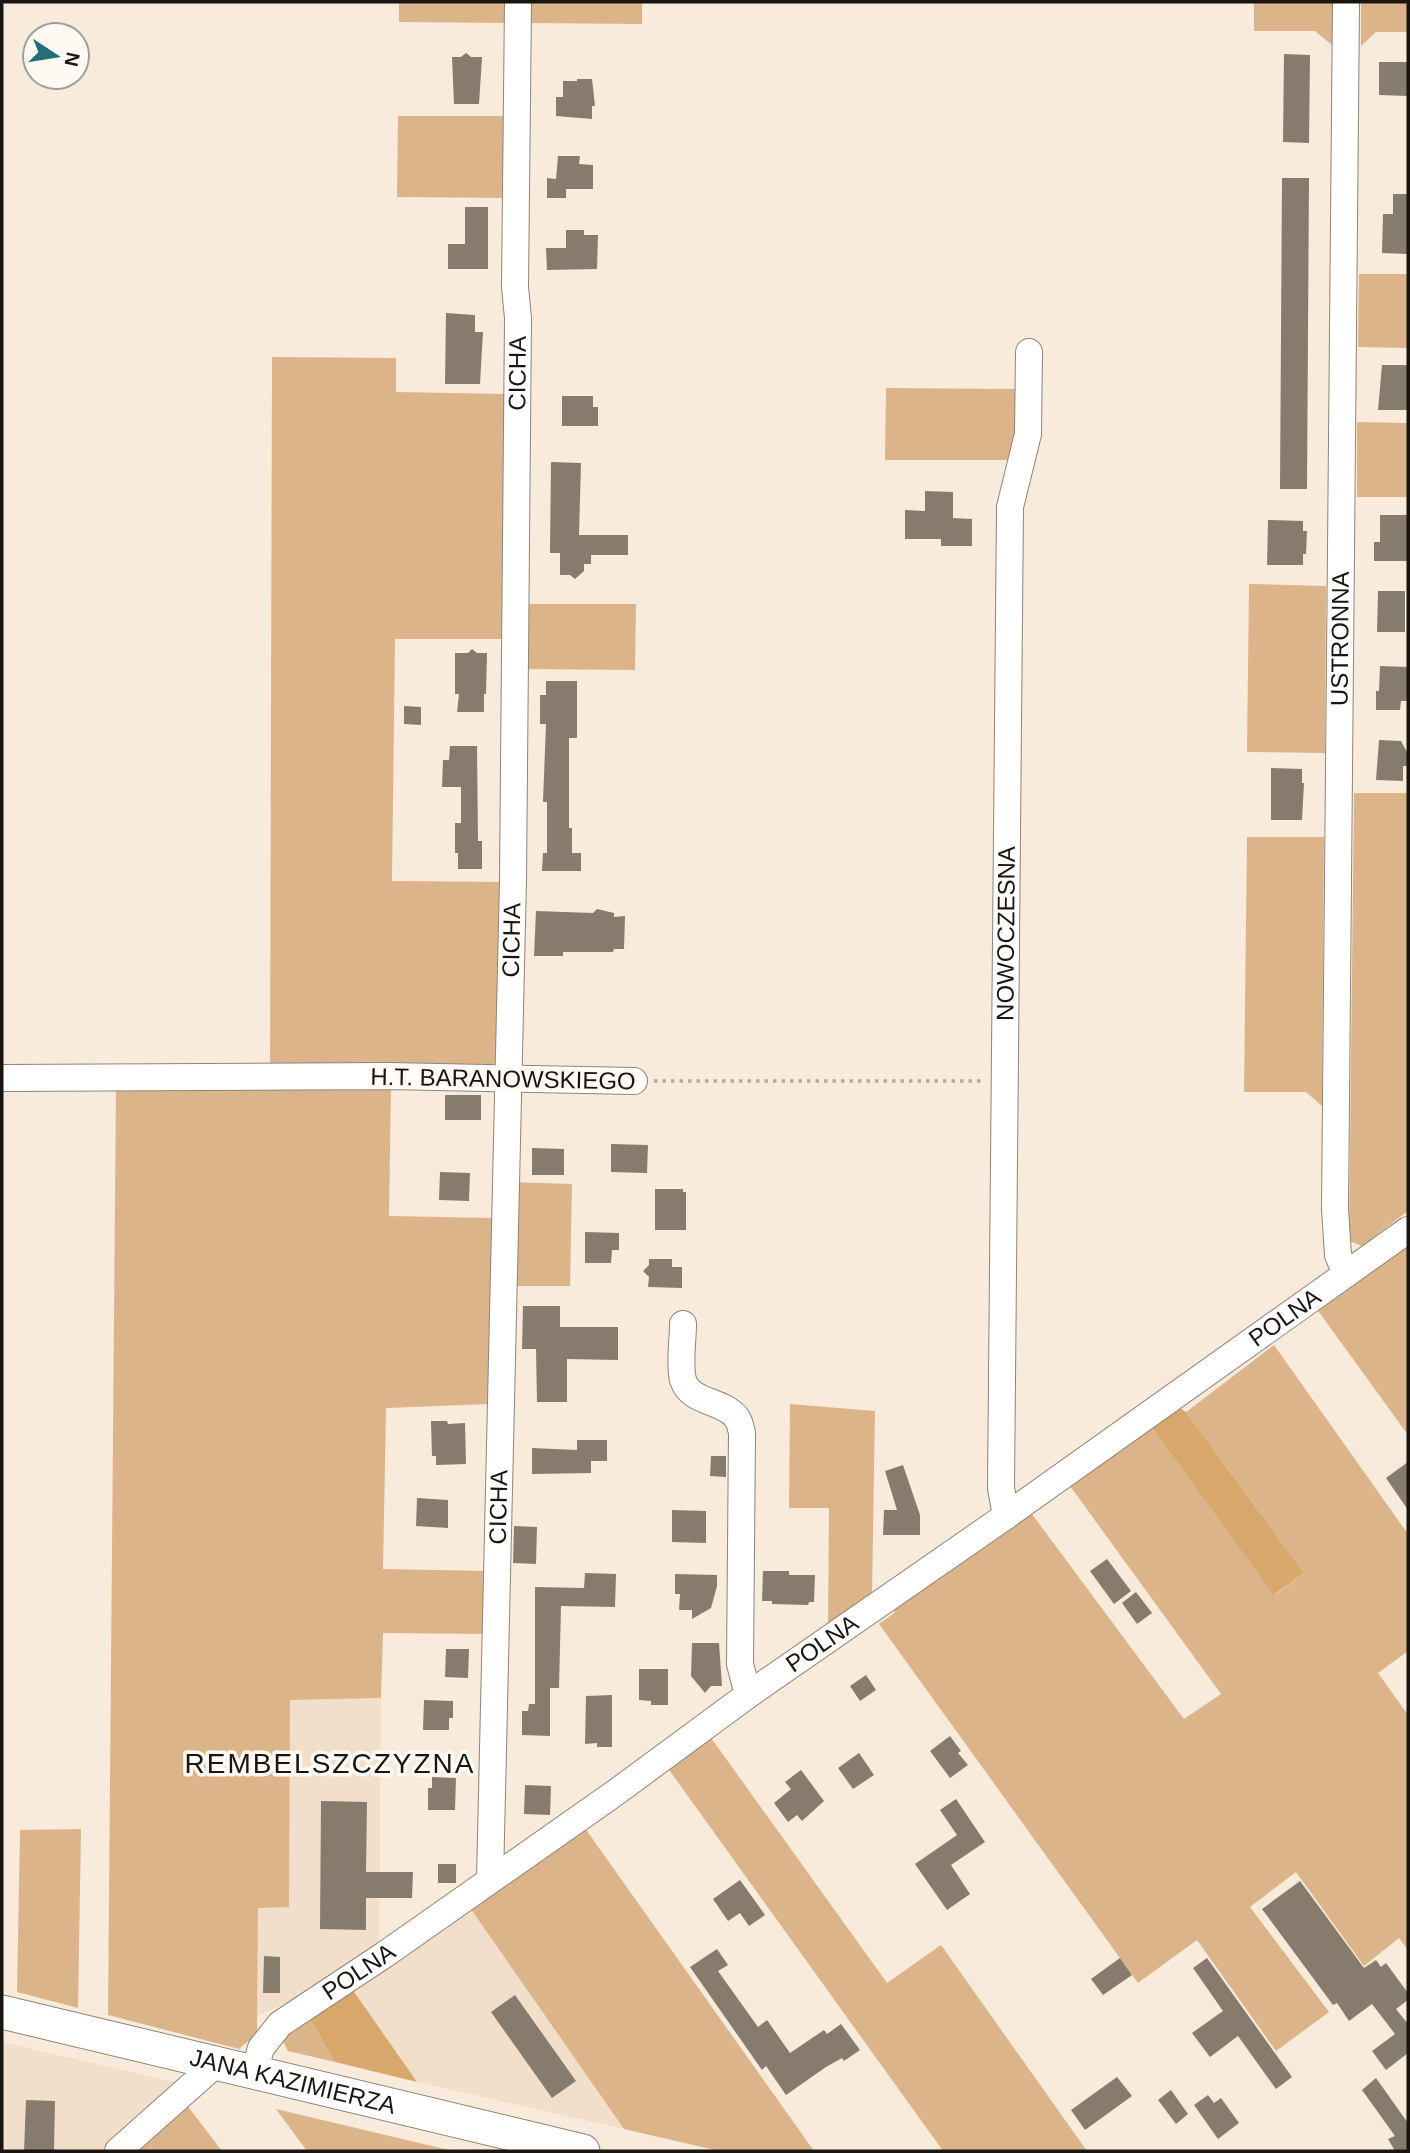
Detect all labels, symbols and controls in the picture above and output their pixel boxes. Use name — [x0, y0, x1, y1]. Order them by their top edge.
north arrow — [21, 21, 91, 91]
text: N — [60, 51, 84, 68]
street label: CICHA — [503, 336, 531, 411]
street label: USTRONNA — [1326, 571, 1354, 706]
street label: NOWOCZESNA — [991, 846, 1020, 1021]
street label: CICHA — [497, 903, 525, 978]
street label: H.T. BARANOWSKIEGO — [370, 1063, 636, 1094]
street label: POLNA — [1244, 1283, 1326, 1352]
street label: CICHA — [484, 1469, 512, 1545]
street label: POLNA — [781, 1609, 863, 1677]
district label: REMBELSZCZYZNA — [185, 1748, 475, 1779]
street label: POLNA — [317, 1938, 400, 2005]
street label: JANA KAZIMIERZA — [187, 2043, 399, 2119]

